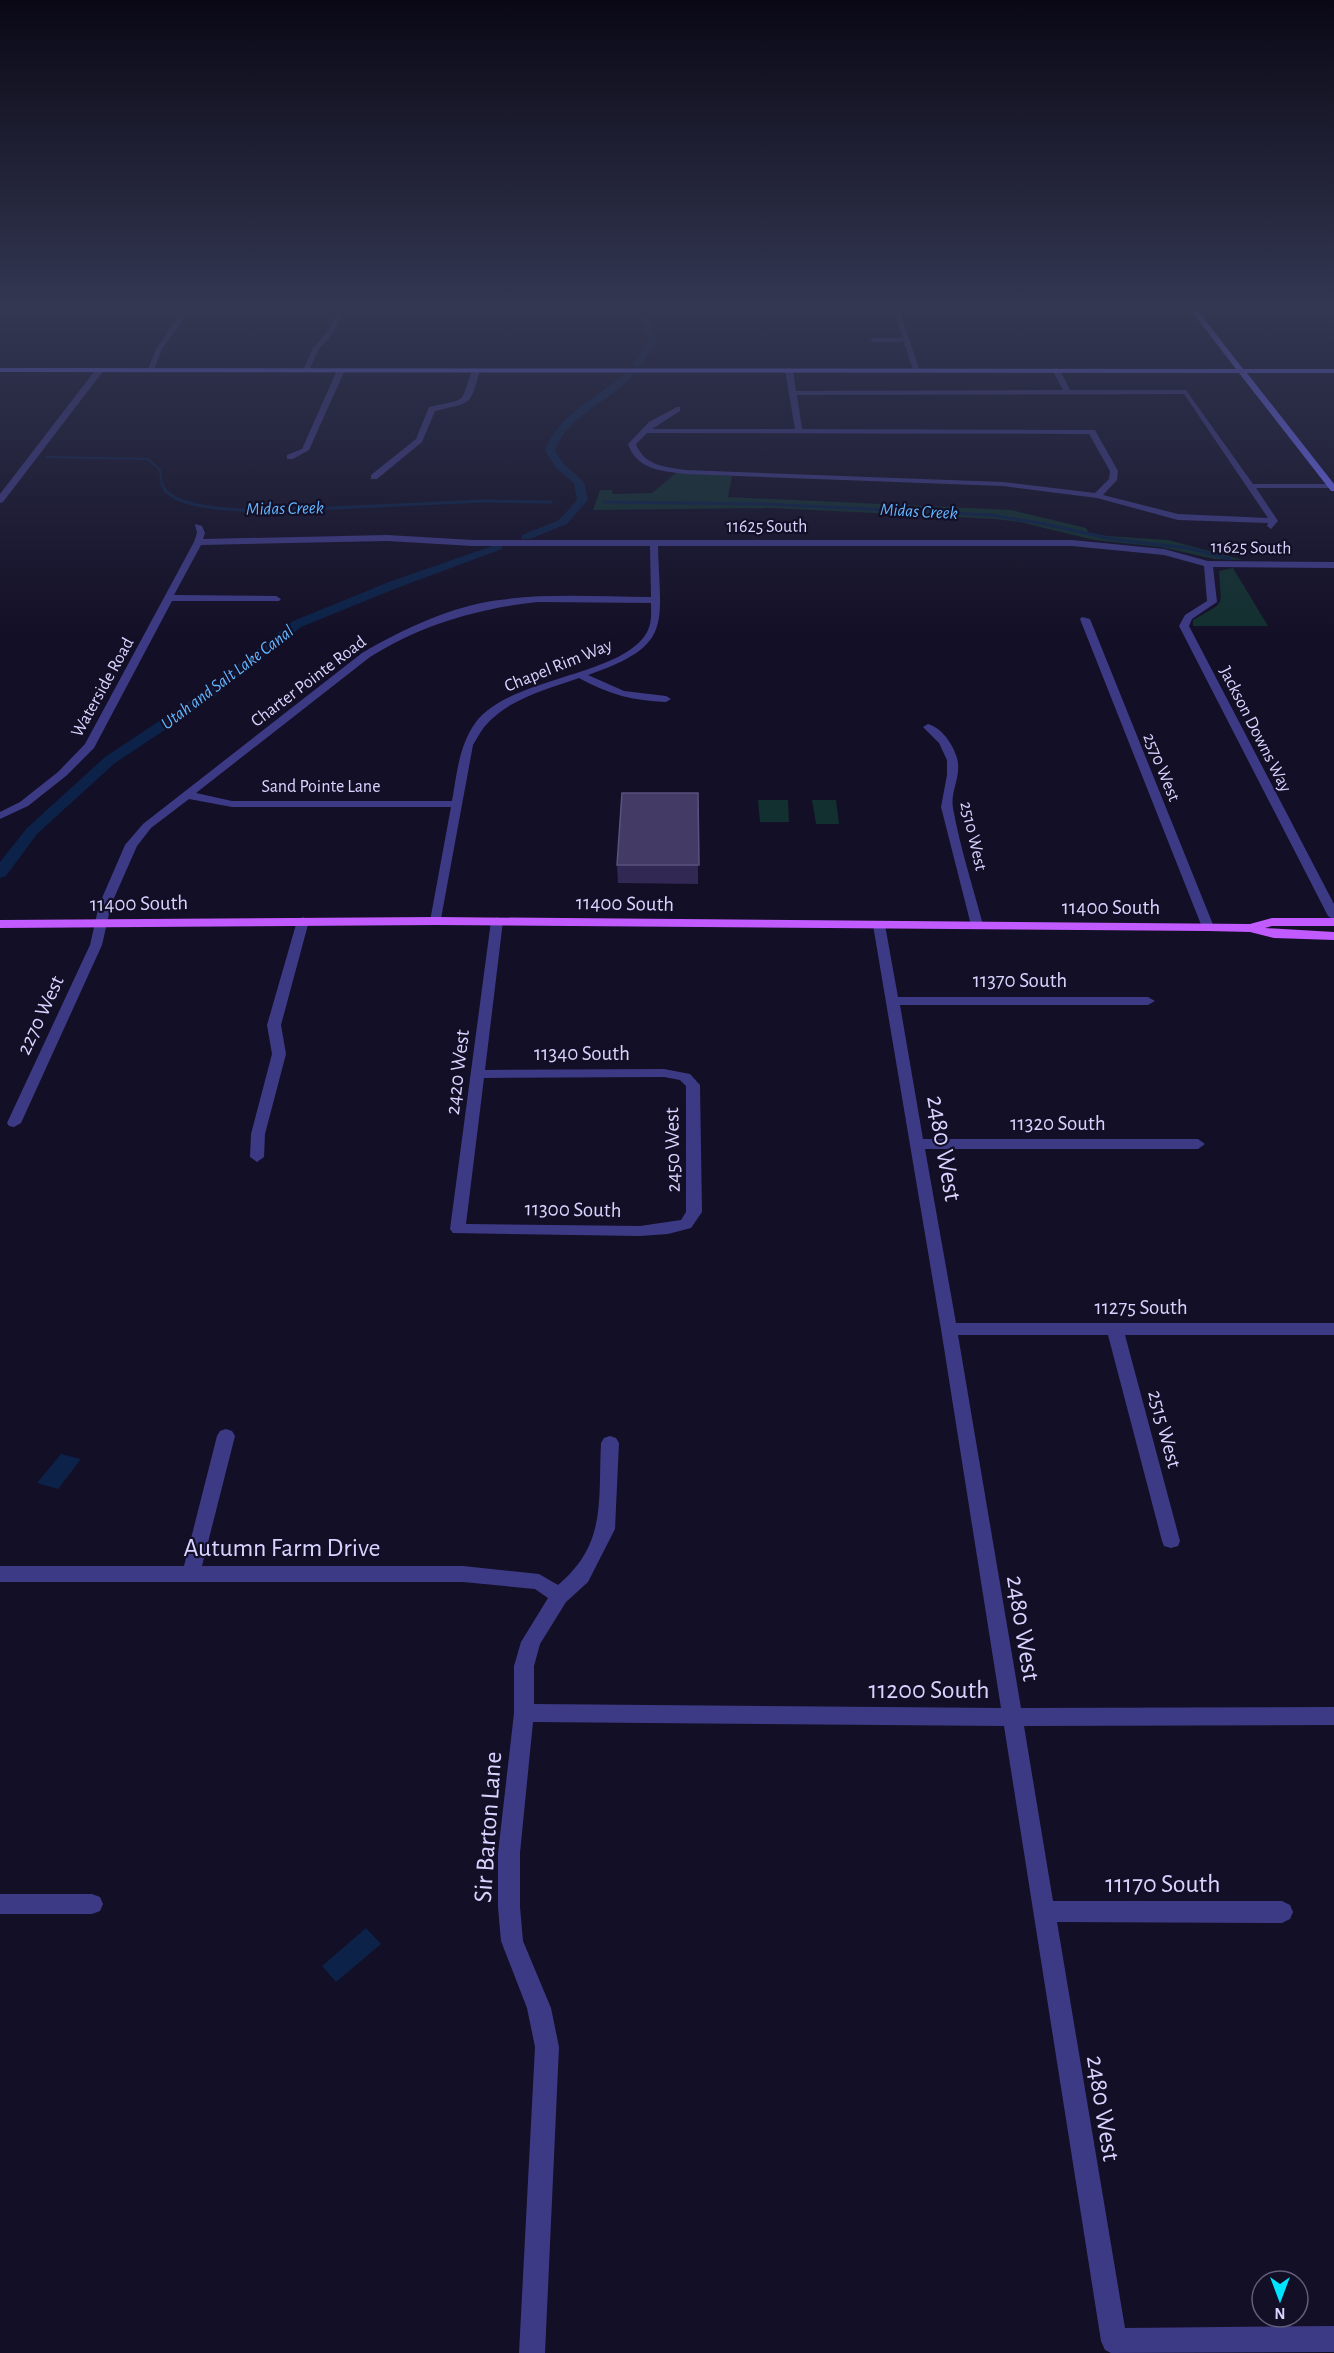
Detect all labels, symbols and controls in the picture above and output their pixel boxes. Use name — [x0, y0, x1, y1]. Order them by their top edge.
water label: Midas Creek — [246, 499, 324, 519]
water label: Midas Creek — [879, 501, 958, 523]
street label: 11625 South — [727, 518, 807, 536]
street label: 11625 South — [1210, 538, 1292, 558]
water label: Utah and Salt Lake Canal — [158, 622, 297, 733]
street label: Charter Pointe Road — [248, 633, 369, 731]
street label: Waterside Road — [68, 635, 138, 740]
street label: Chapel Rim Way — [502, 636, 615, 696]
street label: Jackson Downs Way — [1216, 664, 1295, 795]
street label: 2570 West — [1139, 731, 1183, 804]
street label: Sand Pointe Lane — [262, 778, 380, 796]
street label: 2510 West — [956, 800, 990, 873]
street label: 11400 South — [90, 892, 188, 915]
street label: 11400 South — [576, 892, 674, 915]
street label: 11400 South — [1062, 897, 1160, 918]
street label: 11370 South — [973, 970, 1067, 991]
street label: 2270 West — [13, 972, 68, 1058]
street label: 2420 West — [442, 1028, 473, 1116]
street label: 11340 South — [534, 1043, 630, 1064]
street label: 2480 West — [922, 1093, 966, 1203]
street label: 2450 West — [661, 1107, 684, 1193]
street label: 11320 South — [1010, 1113, 1106, 1134]
street label: 11300 South — [524, 1198, 622, 1221]
street label: 11275 South — [1094, 1297, 1188, 1318]
street label: 2515 West — [1144, 1388, 1185, 1471]
street label: Autumn Farm Drive — [183, 1535, 381, 1561]
street label: 2480 West — [1002, 1573, 1044, 1683]
street label: 11200 South — [868, 1677, 990, 1703]
street label: Sir Barton Lane — [470, 1751, 506, 1904]
street label: 11170 South — [1105, 1871, 1221, 1897]
street label: 2480 West — [1082, 2053, 1124, 2163]
north arrow — [1250, 2269, 1310, 2329]
text: N — [1274, 2305, 1286, 2321]

